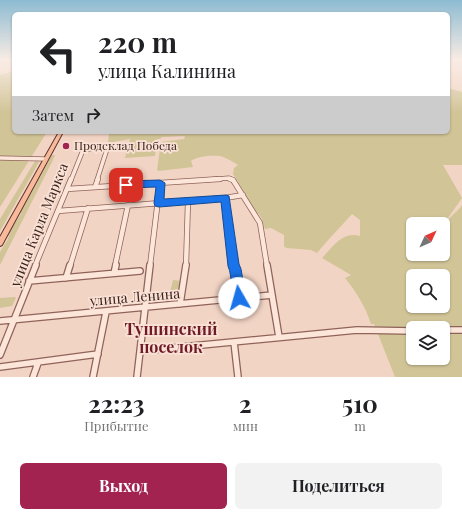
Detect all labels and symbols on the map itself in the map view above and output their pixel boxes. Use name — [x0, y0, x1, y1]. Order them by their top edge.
place label: Продсклад Победа — [74, 137, 177, 153]
marker: Продсклад Победа — [61, 141, 71, 151]
street label: улица Карла Маркса — [5, 160, 72, 291]
pin — [109, 168, 143, 202]
north arrow — [406, 217, 450, 261]
position arrow — [218, 277, 260, 319]
street label: улица Ленина — [88, 283, 181, 310]
district label: Тушинский поселок — [124, 318, 218, 357]

